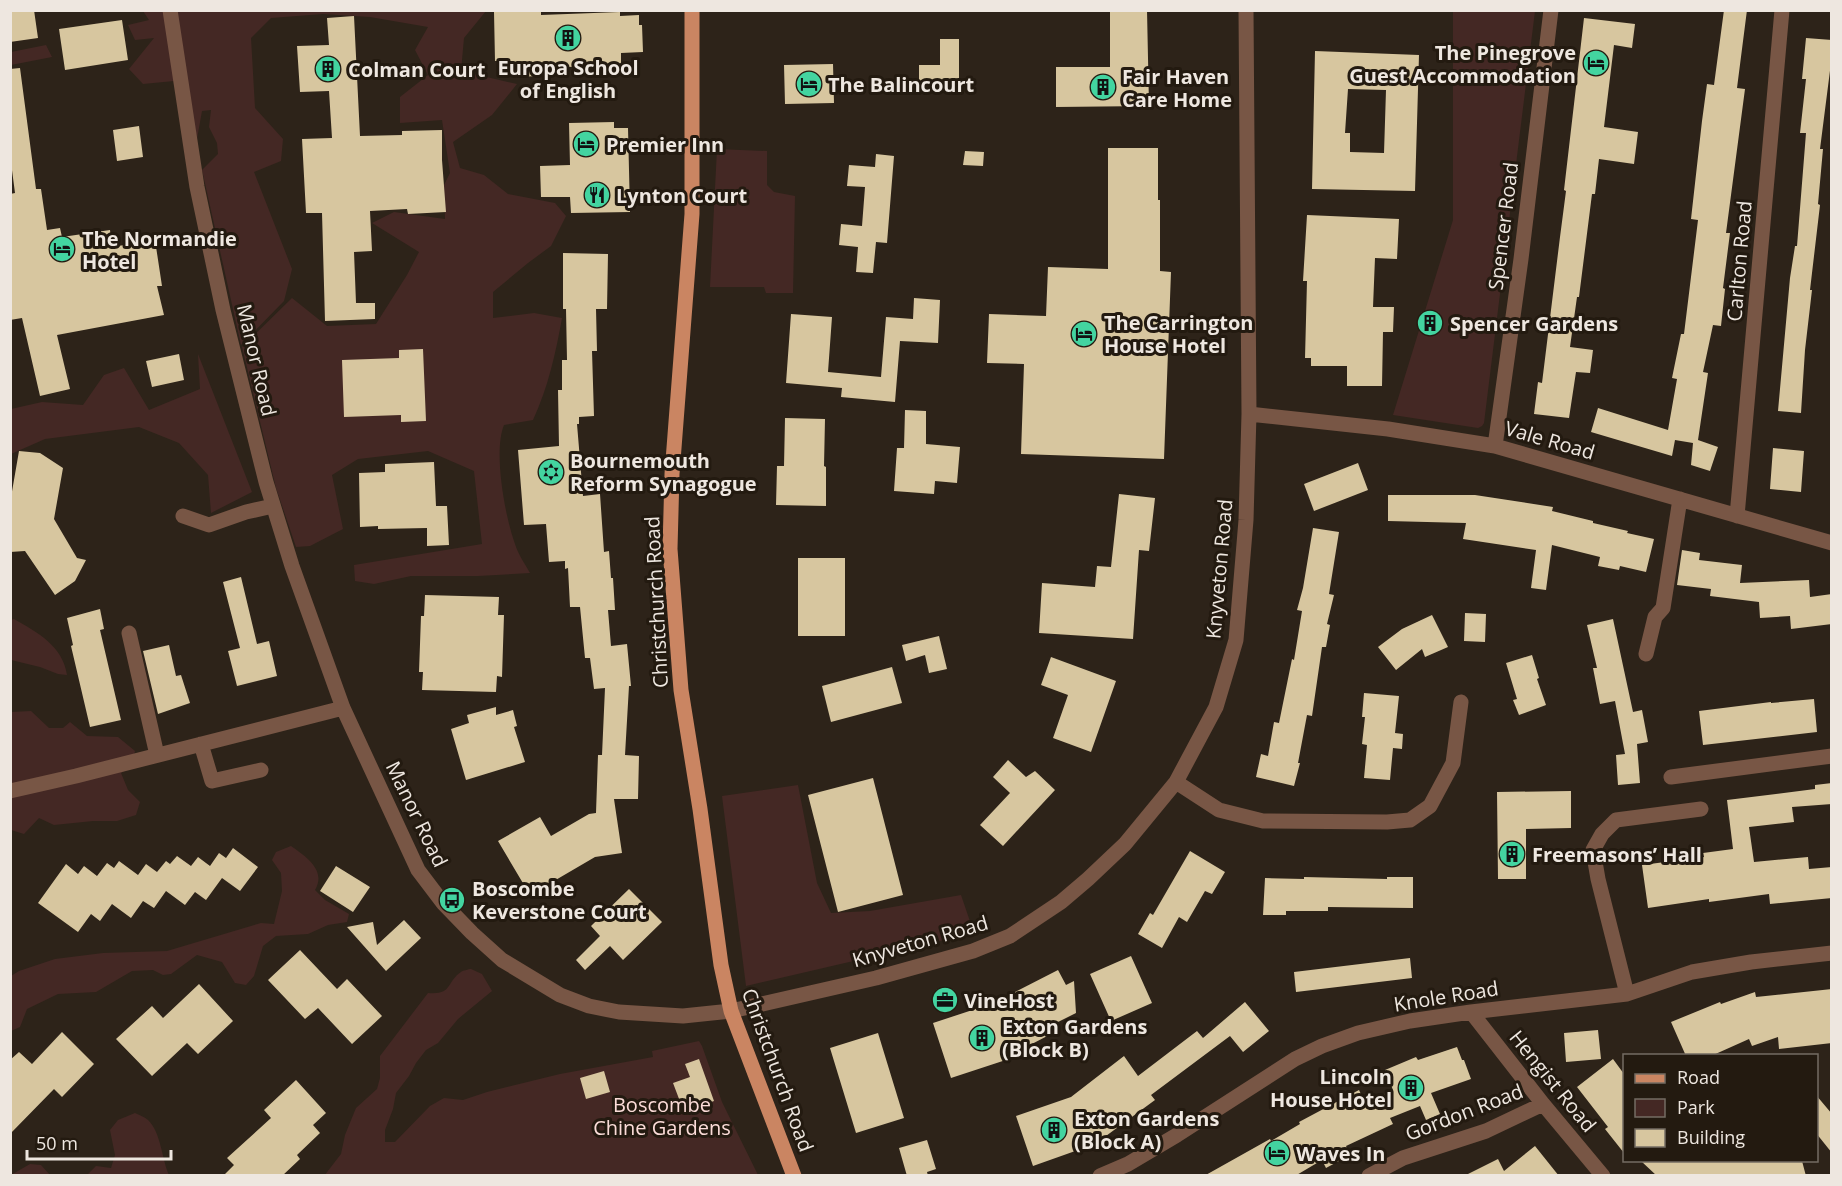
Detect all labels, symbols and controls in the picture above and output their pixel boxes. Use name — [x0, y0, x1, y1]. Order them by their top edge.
building icon: Europa School of English — [553, 23, 583, 53]
place label: The Pinegrove Guest Accommodation — [1349, 39, 1576, 89]
hotel icon: The Pinegrove Guest Accommodation — [1581, 48, 1611, 78]
building icon: Colman Court — [313, 54, 343, 84]
place label: Europa School of English — [497, 54, 639, 104]
place label: Colman Court — [348, 56, 486, 83]
place label: Fair Haven Care Home — [1122, 63, 1232, 113]
hotel icon: The Balincourt — [794, 69, 824, 99]
place label: The Balincourt — [828, 71, 975, 98]
building icon: Fair Haven Care Home — [1088, 72, 1118, 102]
hotel icon: Premier Inn — [571, 129, 601, 159]
place label: Premier Inn — [606, 131, 724, 158]
street label: Spencer Road — [1482, 161, 1524, 291]
restaurant icon: Lynton Court — [582, 180, 612, 210]
place label: Lynton Court — [616, 182, 748, 209]
street label: Carlton Road — [1720, 199, 1758, 323]
place label: The Normandie Hotel — [82, 225, 237, 275]
hotel icon: The Normandie Hotel — [47, 234, 77, 264]
street label: Manor Road — [231, 301, 283, 419]
building icon: Spencer Gardens — [1415, 308, 1445, 338]
place label: The Carrington House Hotel — [1104, 309, 1253, 359]
place label: Spencer Gardens — [1450, 310, 1618, 337]
hotel icon: The Carrington House Hotel — [1069, 319, 1099, 349]
street label: Vale Road — [1502, 414, 1598, 466]
place label: Bournemouth Reform Synagogue — [570, 447, 757, 497]
synagogue icon: Bournemouth Reform Synagogue — [536, 457, 566, 487]
street label: Knyveton Road — [1199, 498, 1239, 640]
street label: Christchurch Road — [638, 516, 674, 688]
street label: Manor Road — [380, 757, 454, 871]
building icon: Freemasons’ Hall — [1497, 839, 1527, 869]
place label: Freemasons’ Hall — [1532, 841, 1702, 868]
place label: Boscombe Keverstone Court — [472, 875, 647, 925]
bus stop icon: Boscombe Keverstone Court — [437, 885, 467, 915]
street label: Knyveton Road — [849, 909, 991, 973]
street label: Knole Road — [1392, 974, 1500, 1018]
street label: Christchurch Road — [736, 985, 820, 1155]
office icon: VineHost — [930, 985, 960, 1015]
place label: VineHost — [964, 987, 1055, 1014]
place label: Exton Gardens (Block B) — [1002, 1013, 1147, 1063]
building icon: Exton Gardens (Block B) — [967, 1023, 997, 1053]
street label: Hengist Road — [1504, 1024, 1602, 1138]
legend — [1623, 1054, 1818, 1162]
place label: Lincoln House Hotel — [1270, 1063, 1392, 1113]
text: Road — [1677, 1065, 1720, 1089]
building icon: Lincoln House Hotel — [1396, 1073, 1426, 1103]
street label: Gordon Road — [1401, 1077, 1527, 1147]
park label: Boscombe Chine Gardens — [593, 1091, 731, 1141]
text: Park — [1677, 1095, 1715, 1119]
place label: Exton Gardens (Block A) — [1074, 1105, 1219, 1155]
building icon: Exton Gardens (Block A) — [1039, 1115, 1069, 1145]
scale bar — [27, 1123, 171, 1161]
text: Building — [1677, 1125, 1745, 1149]
text: 50 m — [36, 1131, 78, 1155]
hotel icon: Waves In — [1262, 1138, 1292, 1168]
place label: Waves In — [1296, 1140, 1386, 1167]

